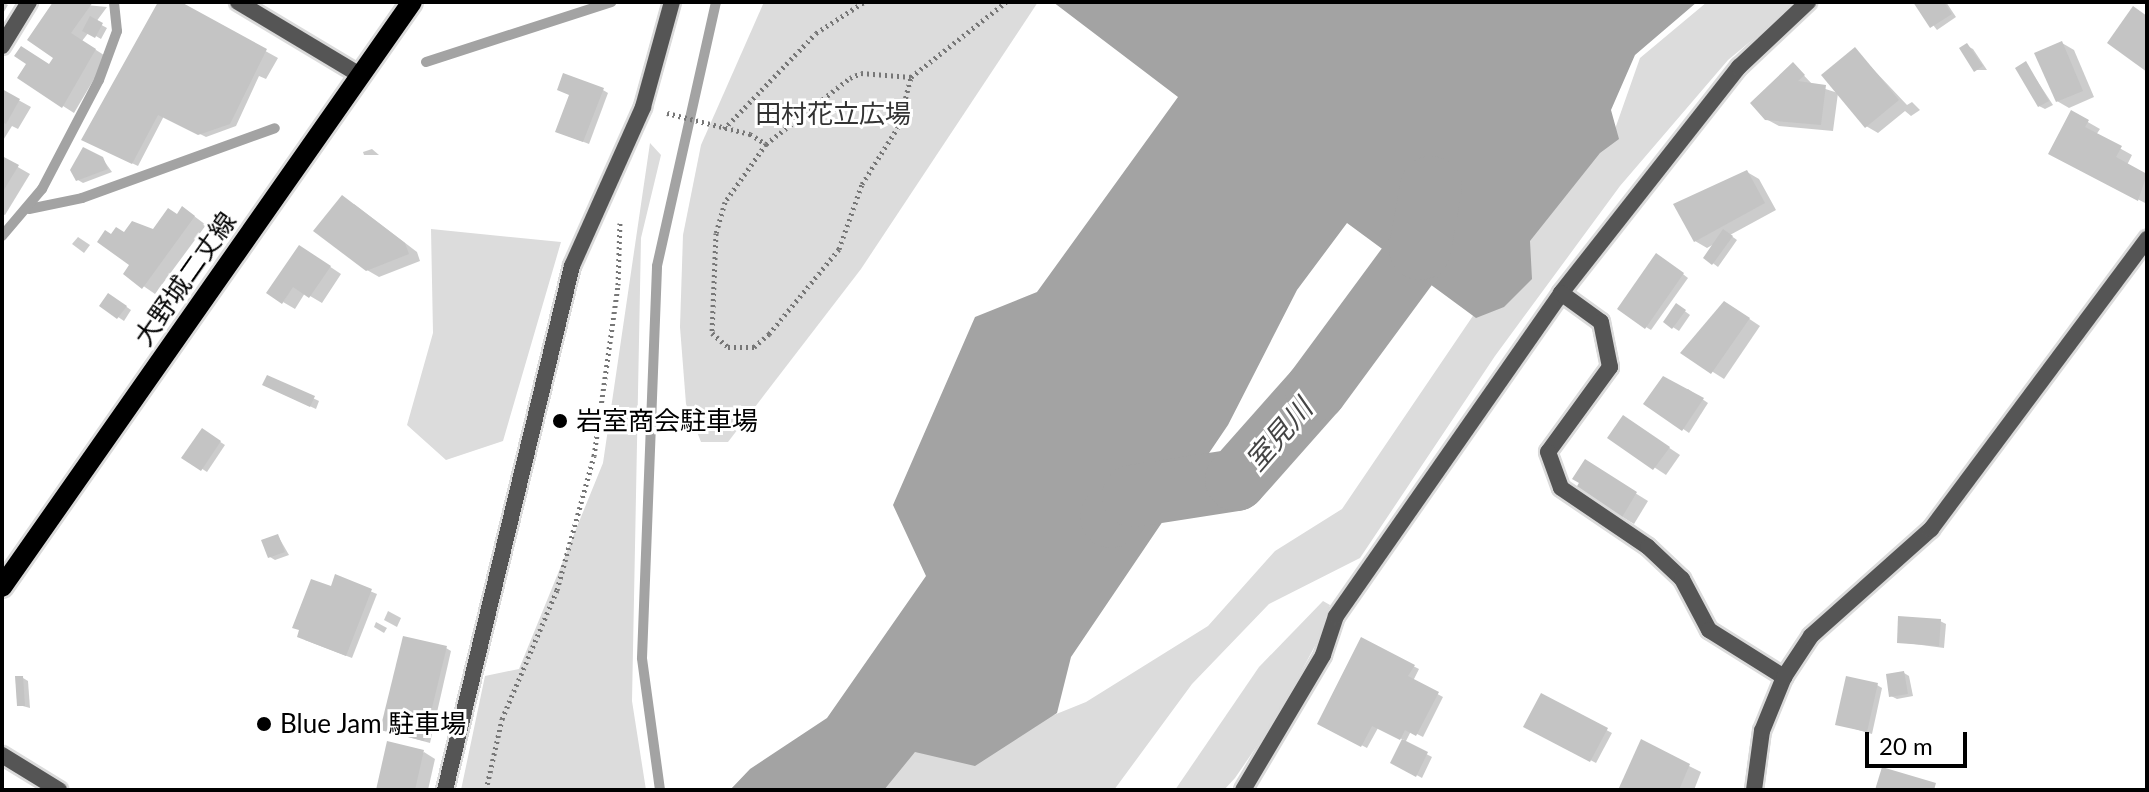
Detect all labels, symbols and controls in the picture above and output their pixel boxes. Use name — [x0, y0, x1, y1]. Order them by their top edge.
park label: 田村花立広場 — [755, 98, 911, 130]
street label: 大野城二丈線 — [127, 206, 243, 352]
water label: 室見川 — [1238, 391, 1318, 477]
place label: 岩室商会駐車場 — [576, 405, 758, 437]
marker: 岩室商会駐車場 — [551, 412, 569, 430]
place label: Blue Jam 駐車場 — [280, 708, 467, 740]
marker: Blue Jam 駐車場 — [255, 715, 273, 733]
scale bar — [1869, 716, 1971, 766]
text: 20 m — [1879, 731, 1933, 760]

